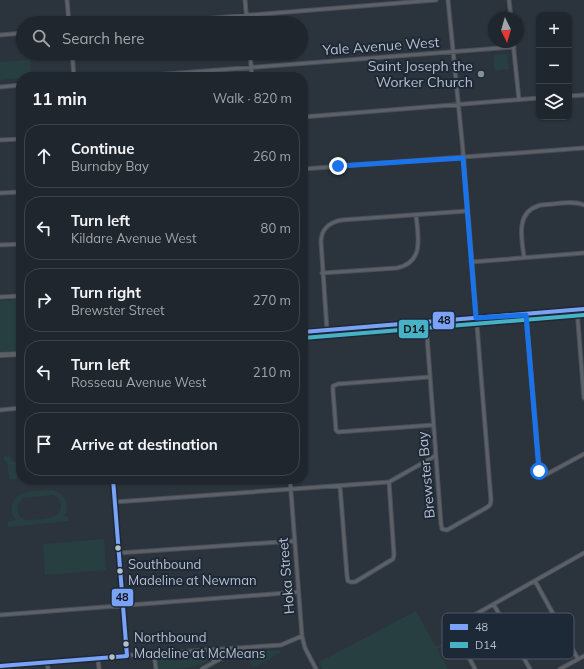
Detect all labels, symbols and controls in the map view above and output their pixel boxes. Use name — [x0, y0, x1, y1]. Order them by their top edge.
north arrow — [488, 12, 524, 48]
map controls — [536, 12, 572, 120]
button: + — [536, 12, 572, 48]
search box — [16, 16, 308, 60]
icon: search — [30, 27, 52, 49]
text: Search here — [62, 29, 144, 48]
street label: Yale Avenue West — [321, 33, 440, 59]
button: − — [536, 48, 572, 84]
place label: Saint Joseph the Worker Church — [368, 57, 473, 91]
marker: Saint Joseph the Worker Church — [476, 69, 486, 79]
button: layers — [536, 84, 572, 120]
text: 11 min — [32, 88, 87, 109]
text: Walk · 820 m — [213, 90, 292, 106]
text: Continue — [71, 139, 134, 158]
icon: ahead — [33, 145, 55, 167]
text: 260 m — [253, 148, 291, 164]
route end — [329, 157, 347, 175]
text: Burnaby Bay — [71, 158, 149, 174]
text: Turn left — [71, 211, 130, 230]
icon: left — [33, 217, 55, 239]
text: 80 m — [261, 220, 291, 236]
text: Kildare Avenue West — [71, 230, 197, 246]
text: Turn right — [71, 283, 141, 302]
icon: right — [33, 289, 55, 311]
text: 270 m — [253, 292, 291, 308]
text: Brewster Street — [71, 302, 165, 318]
line badge: 48 — [432, 311, 455, 330]
text: 48 — [437, 313, 451, 327]
line badge: D14 — [398, 319, 429, 339]
text: D14 — [403, 322, 425, 336]
text: Turn left — [71, 355, 130, 374]
icon: left — [33, 361, 55, 383]
text: 210 m — [253, 364, 291, 380]
text: Rosseau Avenue West — [71, 374, 206, 390]
street label: Brewster Bay — [413, 430, 439, 519]
icon: arrive — [33, 433, 55, 455]
text: Arrive at destination — [71, 435, 218, 454]
route start — [530, 462, 548, 480]
street label: Hoka Street — [274, 537, 298, 615]
unlabelled marker — [113, 543, 123, 553]
place label: Southbound Madeline at Newman — [128, 556, 257, 588]
marker: Southbound Madeline at Newman — [115, 566, 125, 576]
line badge: 48 — [111, 588, 134, 607]
text: 48 — [115, 590, 129, 604]
legend — [442, 613, 574, 659]
text: 48 — [475, 620, 489, 634]
place label: Northbound Madeline at McMeans — [134, 629, 266, 661]
text: D14 — [475, 638, 497, 652]
marker: Northbound Madeline at McMeans — [121, 639, 131, 649]
unlabelled marker — [107, 652, 117, 662]

